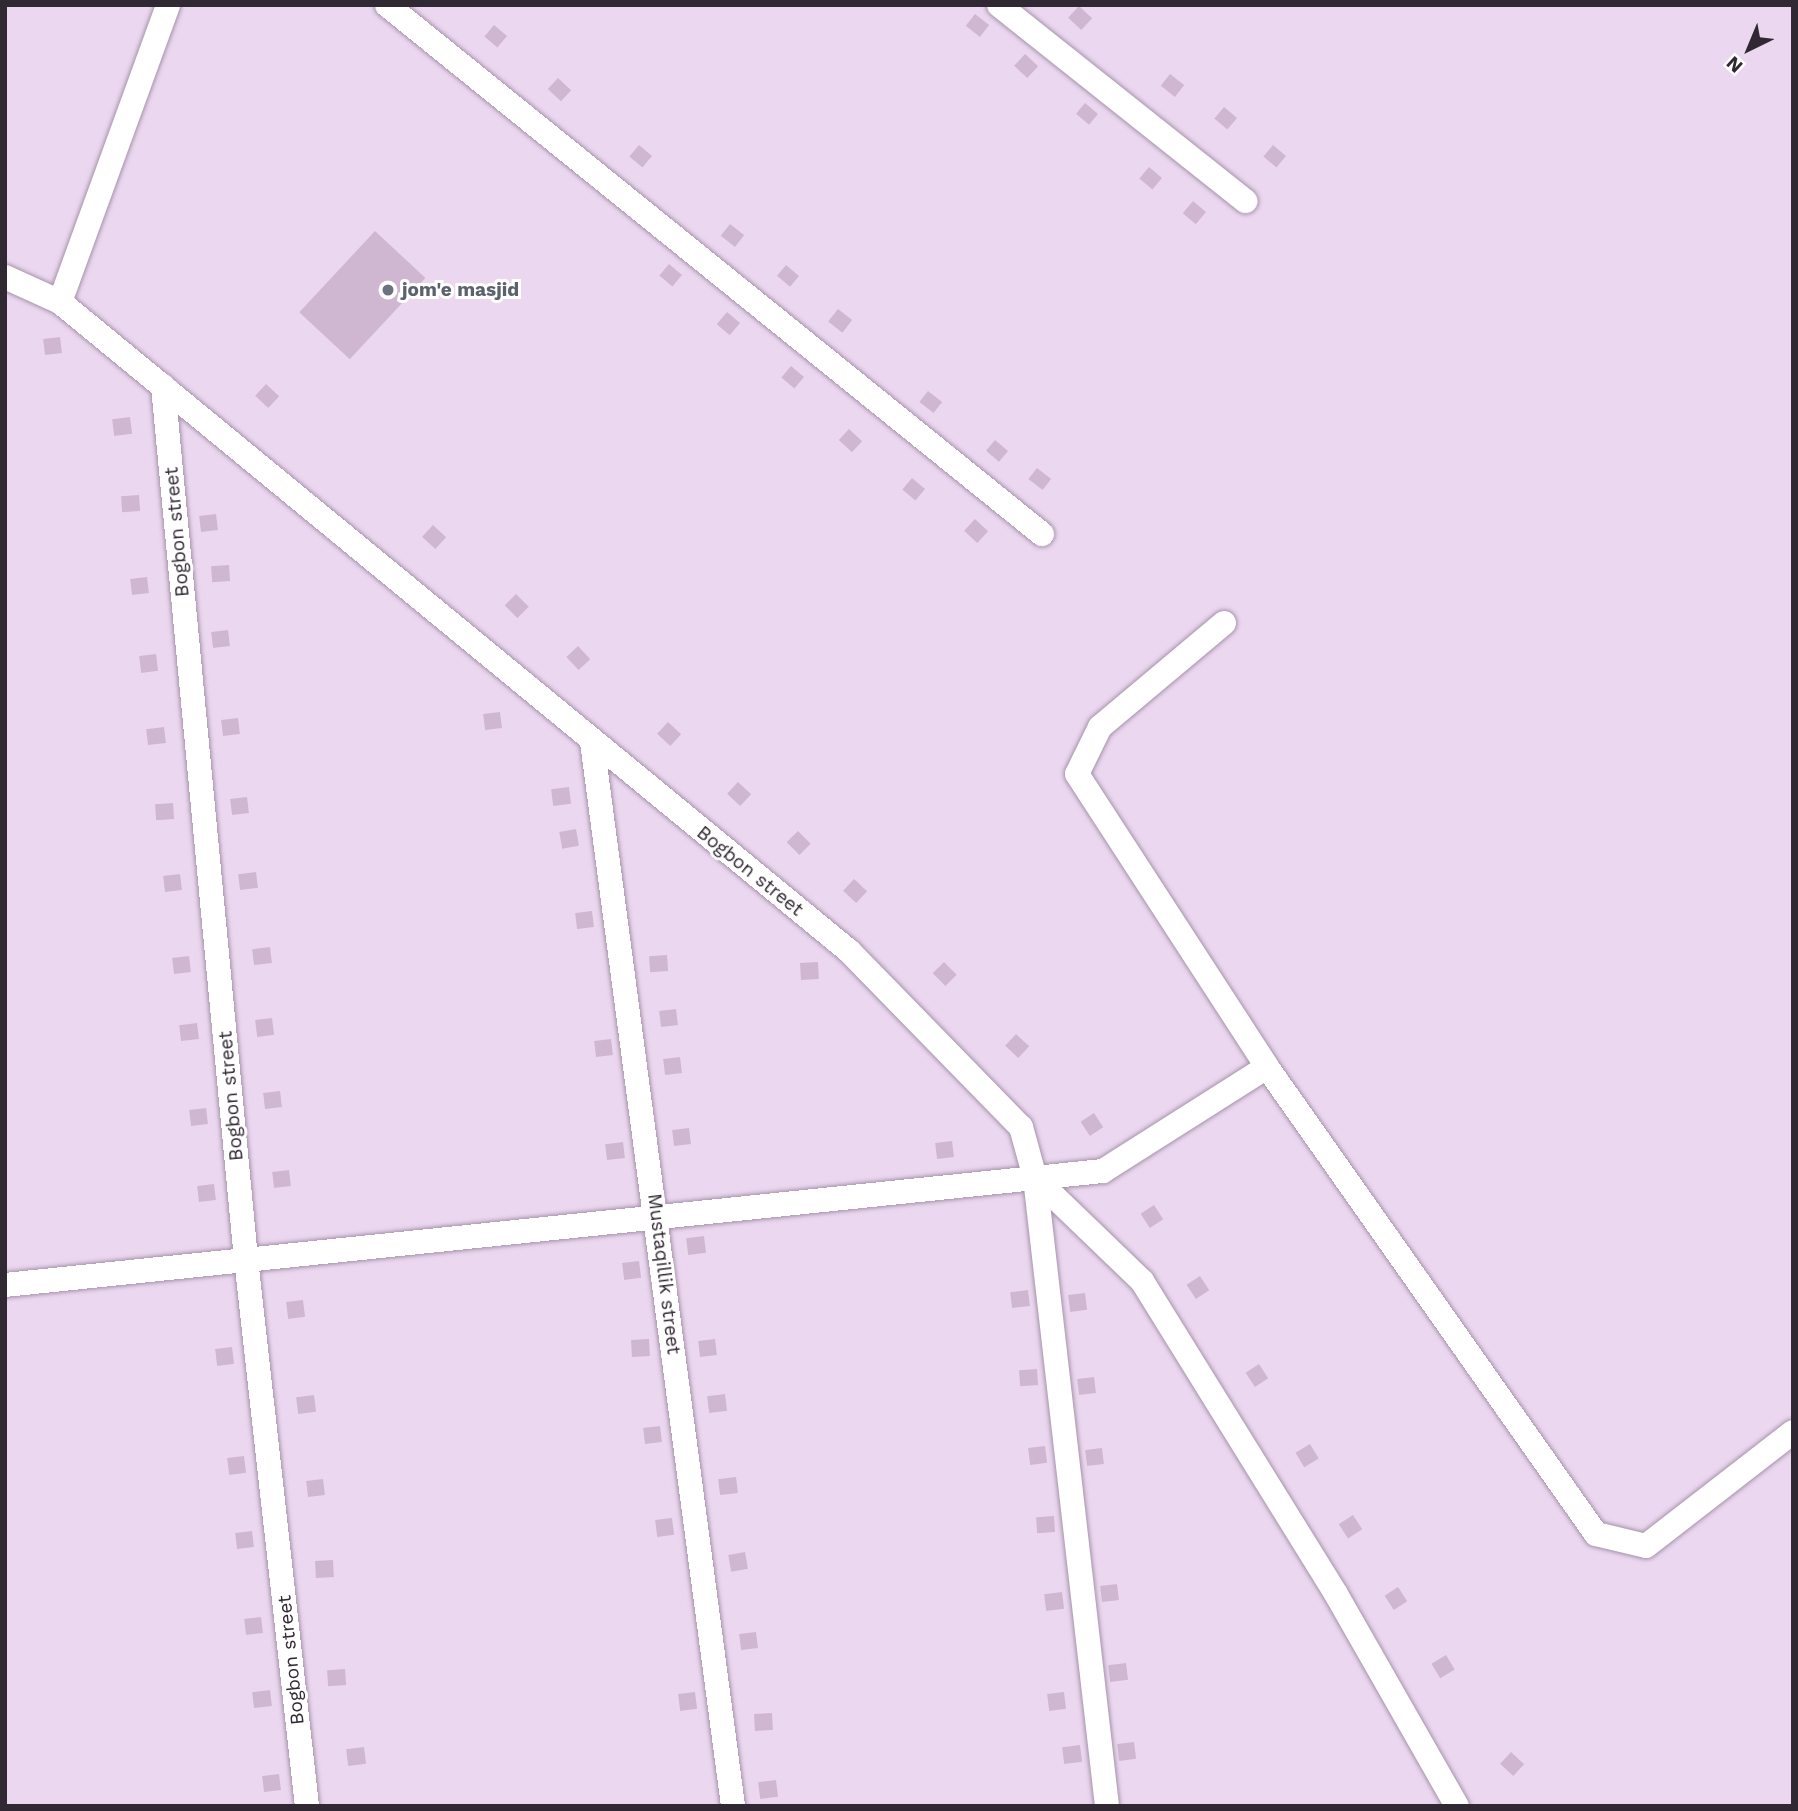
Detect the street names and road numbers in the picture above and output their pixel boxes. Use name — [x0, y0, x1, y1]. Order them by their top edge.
street label: Bogbon street — [160, 466, 194, 598]
street label: Bogbon street — [692, 821, 808, 921]
street label: Bogbon street — [214, 1030, 248, 1162]
street label: Mustaqillik street — [643, 1192, 685, 1356]
street label: Bogbon street — [273, 1594, 309, 1726]

